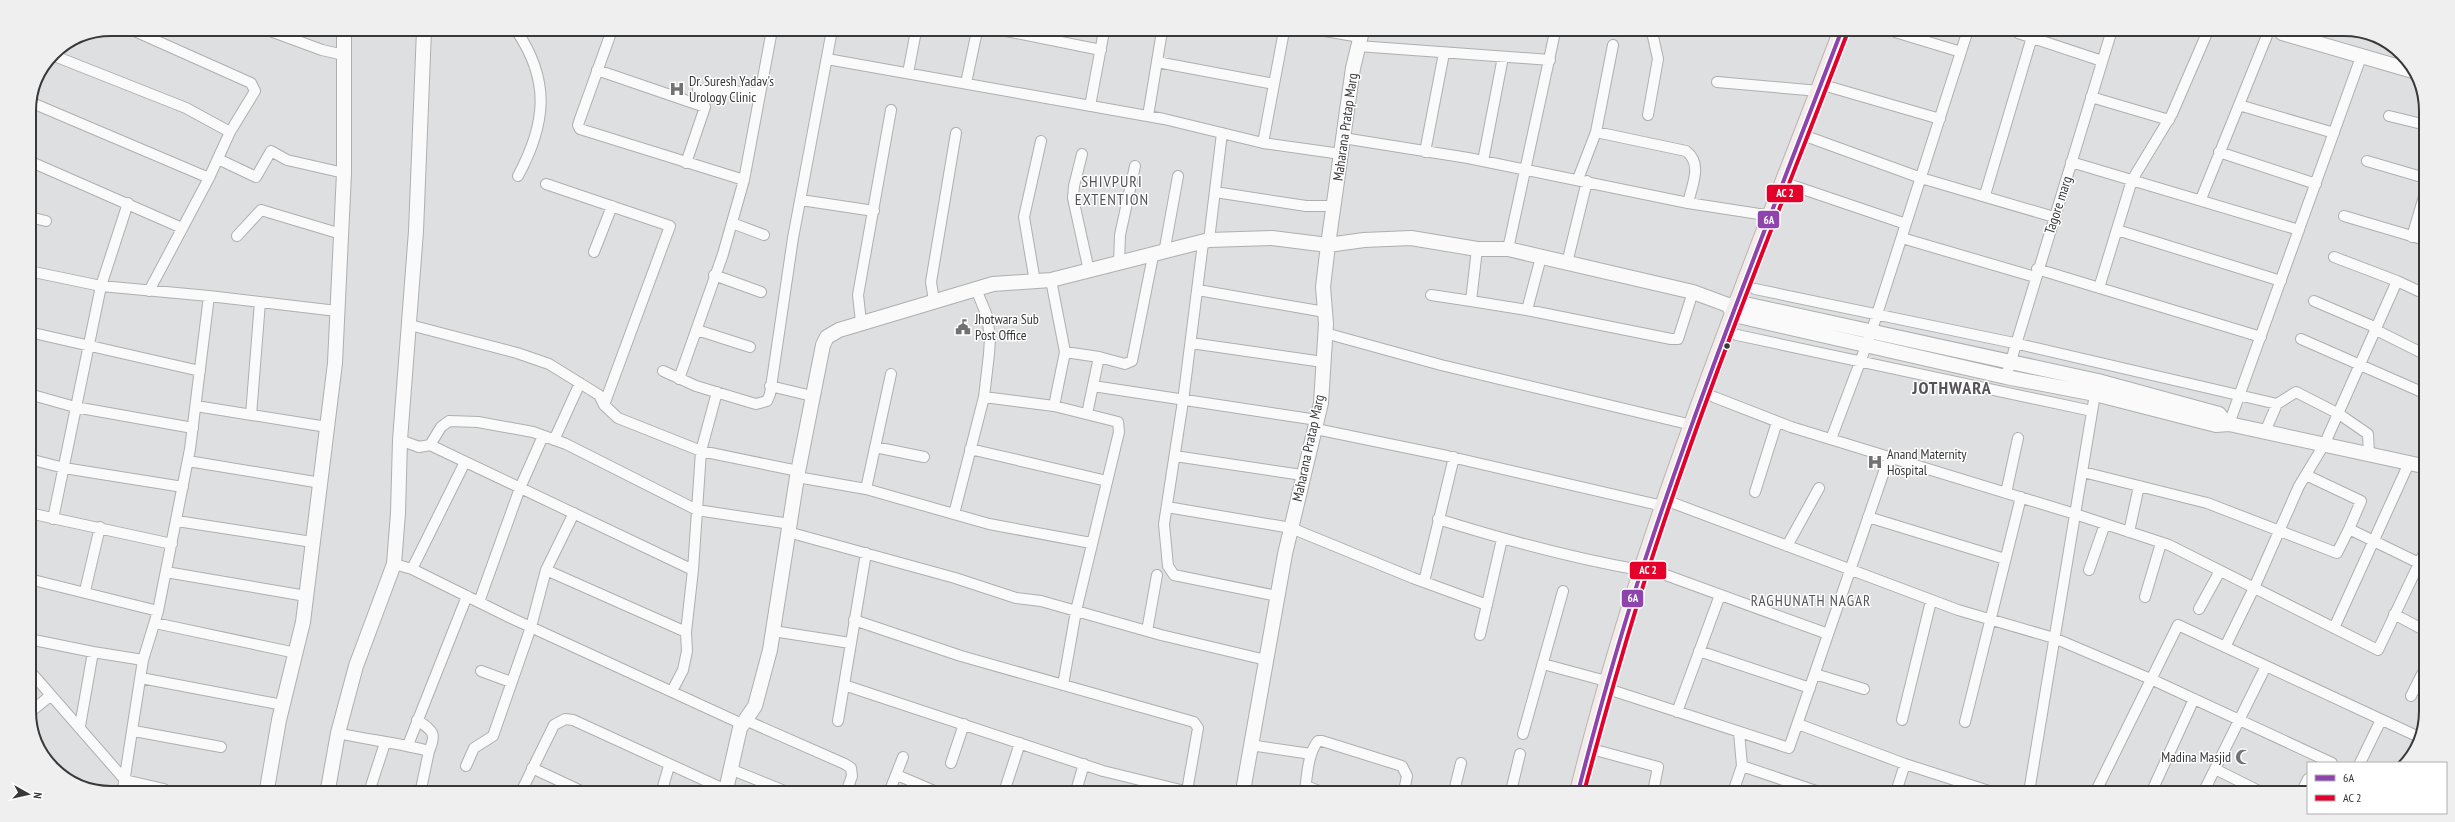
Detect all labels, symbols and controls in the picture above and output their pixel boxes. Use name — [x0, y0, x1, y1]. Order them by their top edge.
place label: Dr. Suresh Yadav's Urology Clinic — [689, 72, 774, 106]
street label: Maharana Pratap Marg — [1329, 72, 1361, 182]
hospital icon: Dr. Suresh Yadav's Urology Clinic — [668, 80, 686, 98]
district label: SHIVPURI EXTENTION — [1075, 171, 1149, 209]
street label: Tagore marg — [2040, 174, 2076, 236]
line badge: AC 2 — [1766, 184, 1804, 203]
text: AC 2 — [1775, 186, 1794, 200]
line badge: 6A — [1757, 210, 1780, 229]
text: 6A — [1764, 213, 1775, 227]
place label: Jhotwara Sub Post Office — [974, 310, 1039, 344]
public building icon: Jhotwara Sub Post Office — [954, 318, 972, 336]
unlabelled marker — [1722, 341, 1732, 351]
district label: JOTHWARA — [1911, 376, 1992, 399]
street label: Maharana Pratap Marg — [1288, 393, 1328, 503]
place label: Anand Maternity Hospital — [1887, 445, 1967, 479]
hospital icon: Anand Maternity Hospital — [1866, 453, 1884, 471]
line badge: AC 2 — [1629, 561, 1667, 580]
text: AC 2 — [1638, 563, 1657, 577]
line badge: 6A — [1621, 589, 1644, 608]
text: 6A — [1628, 591, 1639, 605]
district label: RAGHUNATH NAGAR — [1751, 591, 1871, 610]
place label: Madina Masjid — [2161, 748, 2231, 766]
mosque icon: Madina Masjid — [2234, 748, 2252, 766]
legend — [2307, 762, 2447, 814]
text: 6A — [2343, 770, 2354, 785]
north arrow — [8, 774, 48, 814]
text: AC 2 — [2343, 790, 2361, 805]
text: N — [31, 791, 45, 799]

